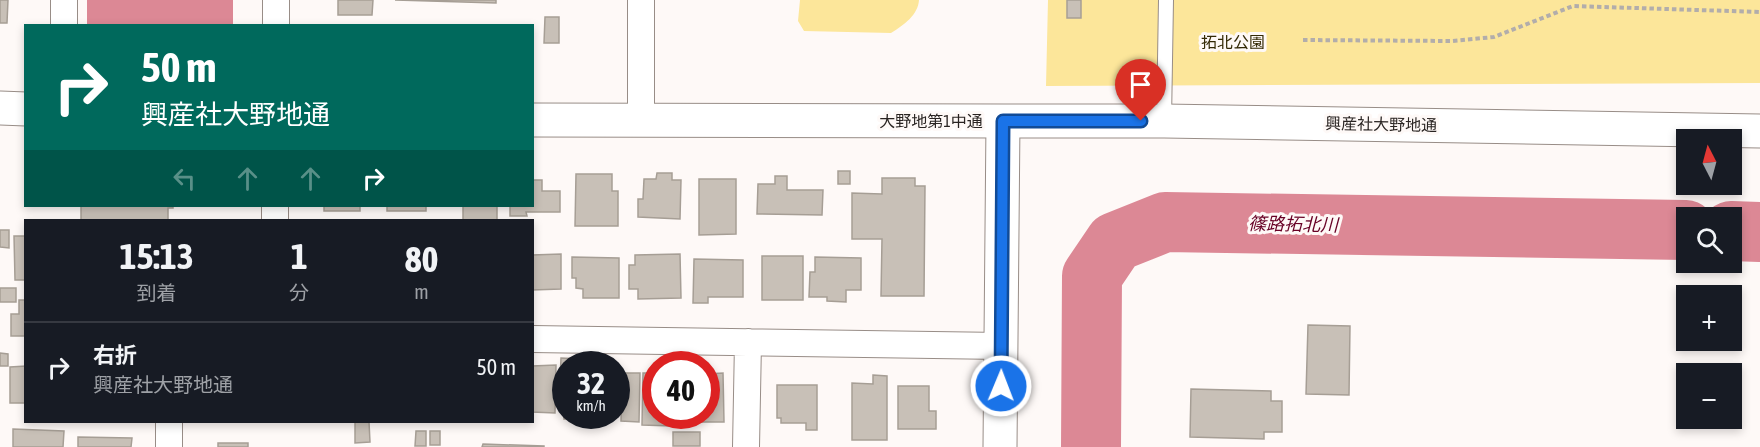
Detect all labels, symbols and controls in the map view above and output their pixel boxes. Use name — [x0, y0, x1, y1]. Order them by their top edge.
park label: 拓北公園 — [1201, 33, 1265, 51]
text: 50 m — [141, 43, 216, 91]
icon: right — [42, 48, 120, 126]
pin — [1115, 59, 1166, 121]
icon: arrive — [1124, 68, 1157, 101]
text: 興産社大野地通 — [141, 99, 330, 130]
street label: 大野地第1中通 — [879, 112, 983, 130]
street label: 興産社大野地通 — [1325, 114, 1437, 134]
north arrow — [1676, 129, 1742, 195]
map controls — [1676, 129, 1742, 429]
icon: left — [168, 162, 201, 195]
icon: ahead — [231, 162, 264, 195]
icon: ahead — [294, 162, 327, 195]
icon: right — [357, 162, 390, 195]
button: search — [1676, 207, 1742, 273]
water label: 篠路拓北川 — [1248, 213, 1340, 235]
text: 15:13 — [120, 235, 194, 277]
text: 1 — [291, 235, 308, 277]
text: 80 — [405, 238, 438, 280]
text: m — [414, 280, 429, 303]
text: 到着 — [137, 281, 177, 304]
text: 分 — [289, 281, 309, 304]
button: + — [1676, 285, 1742, 351]
text: 右折 — [93, 342, 137, 368]
icon: right — [42, 351, 75, 384]
speed limit sign: 40 — [642, 351, 720, 429]
text: 50 m — [476, 354, 516, 380]
position arrow — [969, 354, 1033, 418]
button: − — [1676, 363, 1742, 429]
text: 32 — [577, 366, 605, 400]
text: 興産社大野地通 — [93, 373, 233, 396]
text: km/h — [576, 397, 606, 414]

